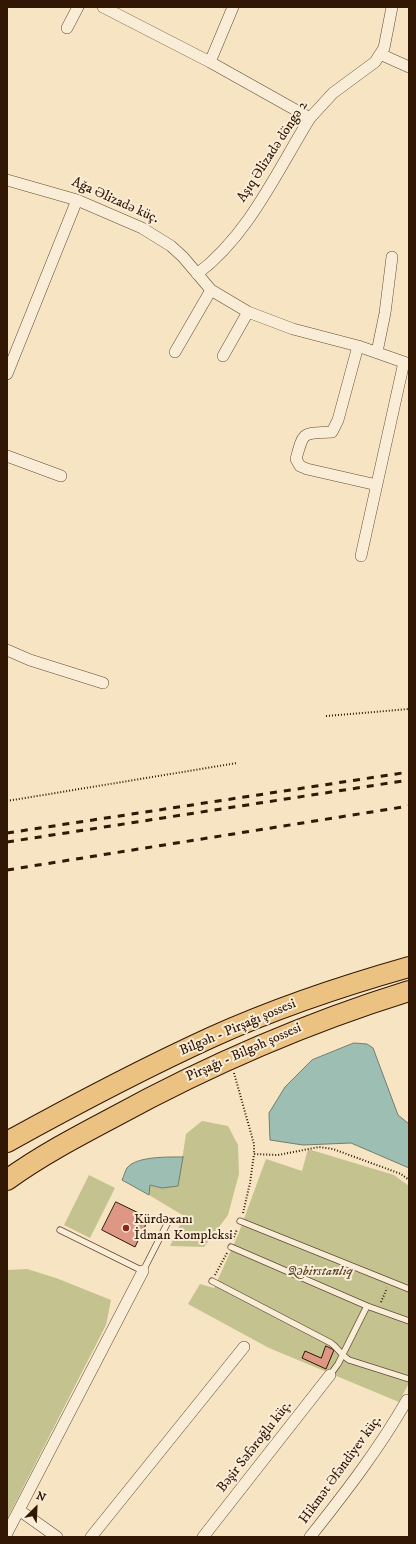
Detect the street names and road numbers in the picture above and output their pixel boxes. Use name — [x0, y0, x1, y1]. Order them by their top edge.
street label: Aşıq Əlizadə döngə 2 — [234, 98, 312, 206]
street label: Ağa Əlizadə küç. — [69, 174, 161, 228]
street label: Bilgəh - Pirşağı şossesi — [177, 996, 299, 1060]
street label: Pirşağı - Bilgəh şossesi — [184, 1020, 304, 1086]
street label: Bəşir Səfəroğlu küç. — [214, 1398, 296, 1496]
street label: Hikmət Əfəndiyev küç. — [296, 1413, 386, 1527]

